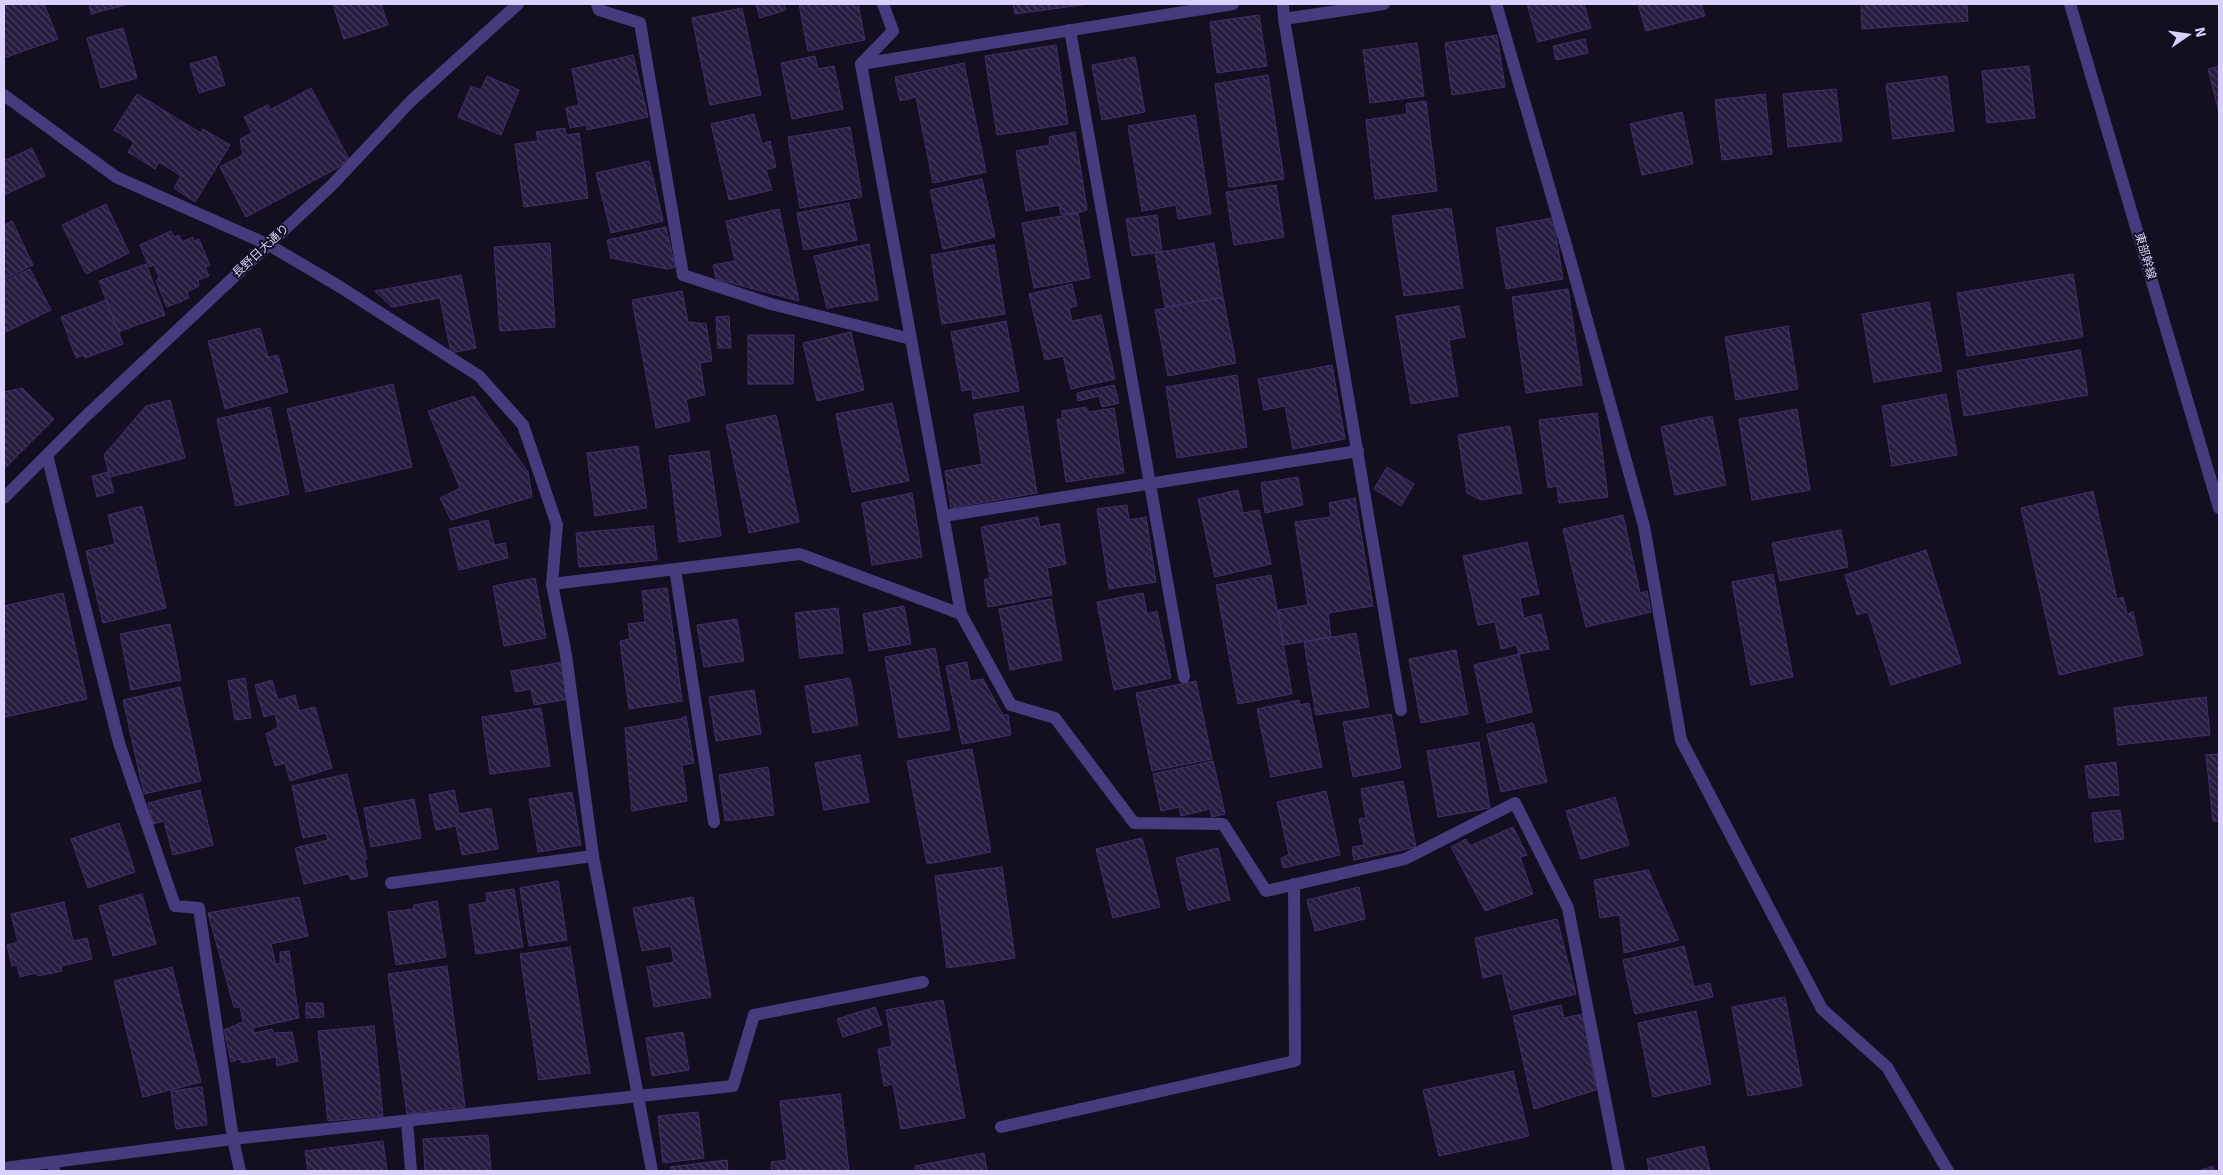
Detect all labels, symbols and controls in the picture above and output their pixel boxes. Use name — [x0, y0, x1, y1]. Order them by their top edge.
north arrow — [2163, 10, 2213, 60]
text: N — [2191, 26, 2210, 39]
street label: 長野日大通り — [230, 221, 292, 281]
street label: 東部幹線 — [2131, 231, 2159, 281]

